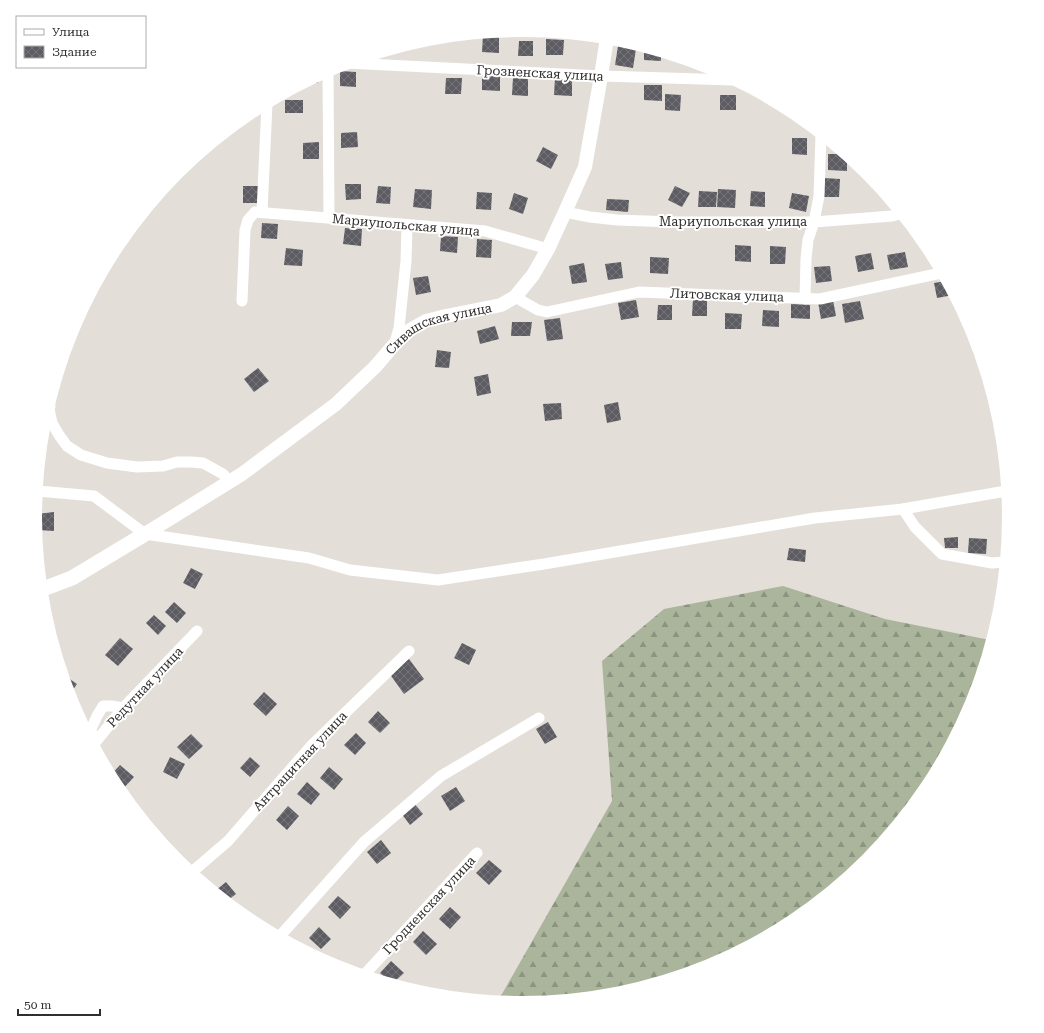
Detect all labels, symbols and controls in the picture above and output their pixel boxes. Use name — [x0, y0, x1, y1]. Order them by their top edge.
legend — [16, 16, 146, 68]
text: Улица — [52, 25, 90, 39]
text: Здание — [52, 45, 97, 59]
street label: Грозненская улица — [476, 62, 604, 84]
street label: Мариупольская улица — [332, 211, 480, 239]
street label: Мариупольская улица — [659, 214, 807, 229]
street label: Литовская улица — [670, 286, 784, 304]
street label: Сивашская улица — [382, 300, 493, 357]
street label: Редутная улица — [104, 644, 186, 730]
street label: Антрацитная улица — [250, 708, 350, 814]
street label: Гродненская улица — [380, 853, 478, 957]
scale bar — [18, 991, 100, 1017]
text: 50 m — [24, 998, 51, 1012]

